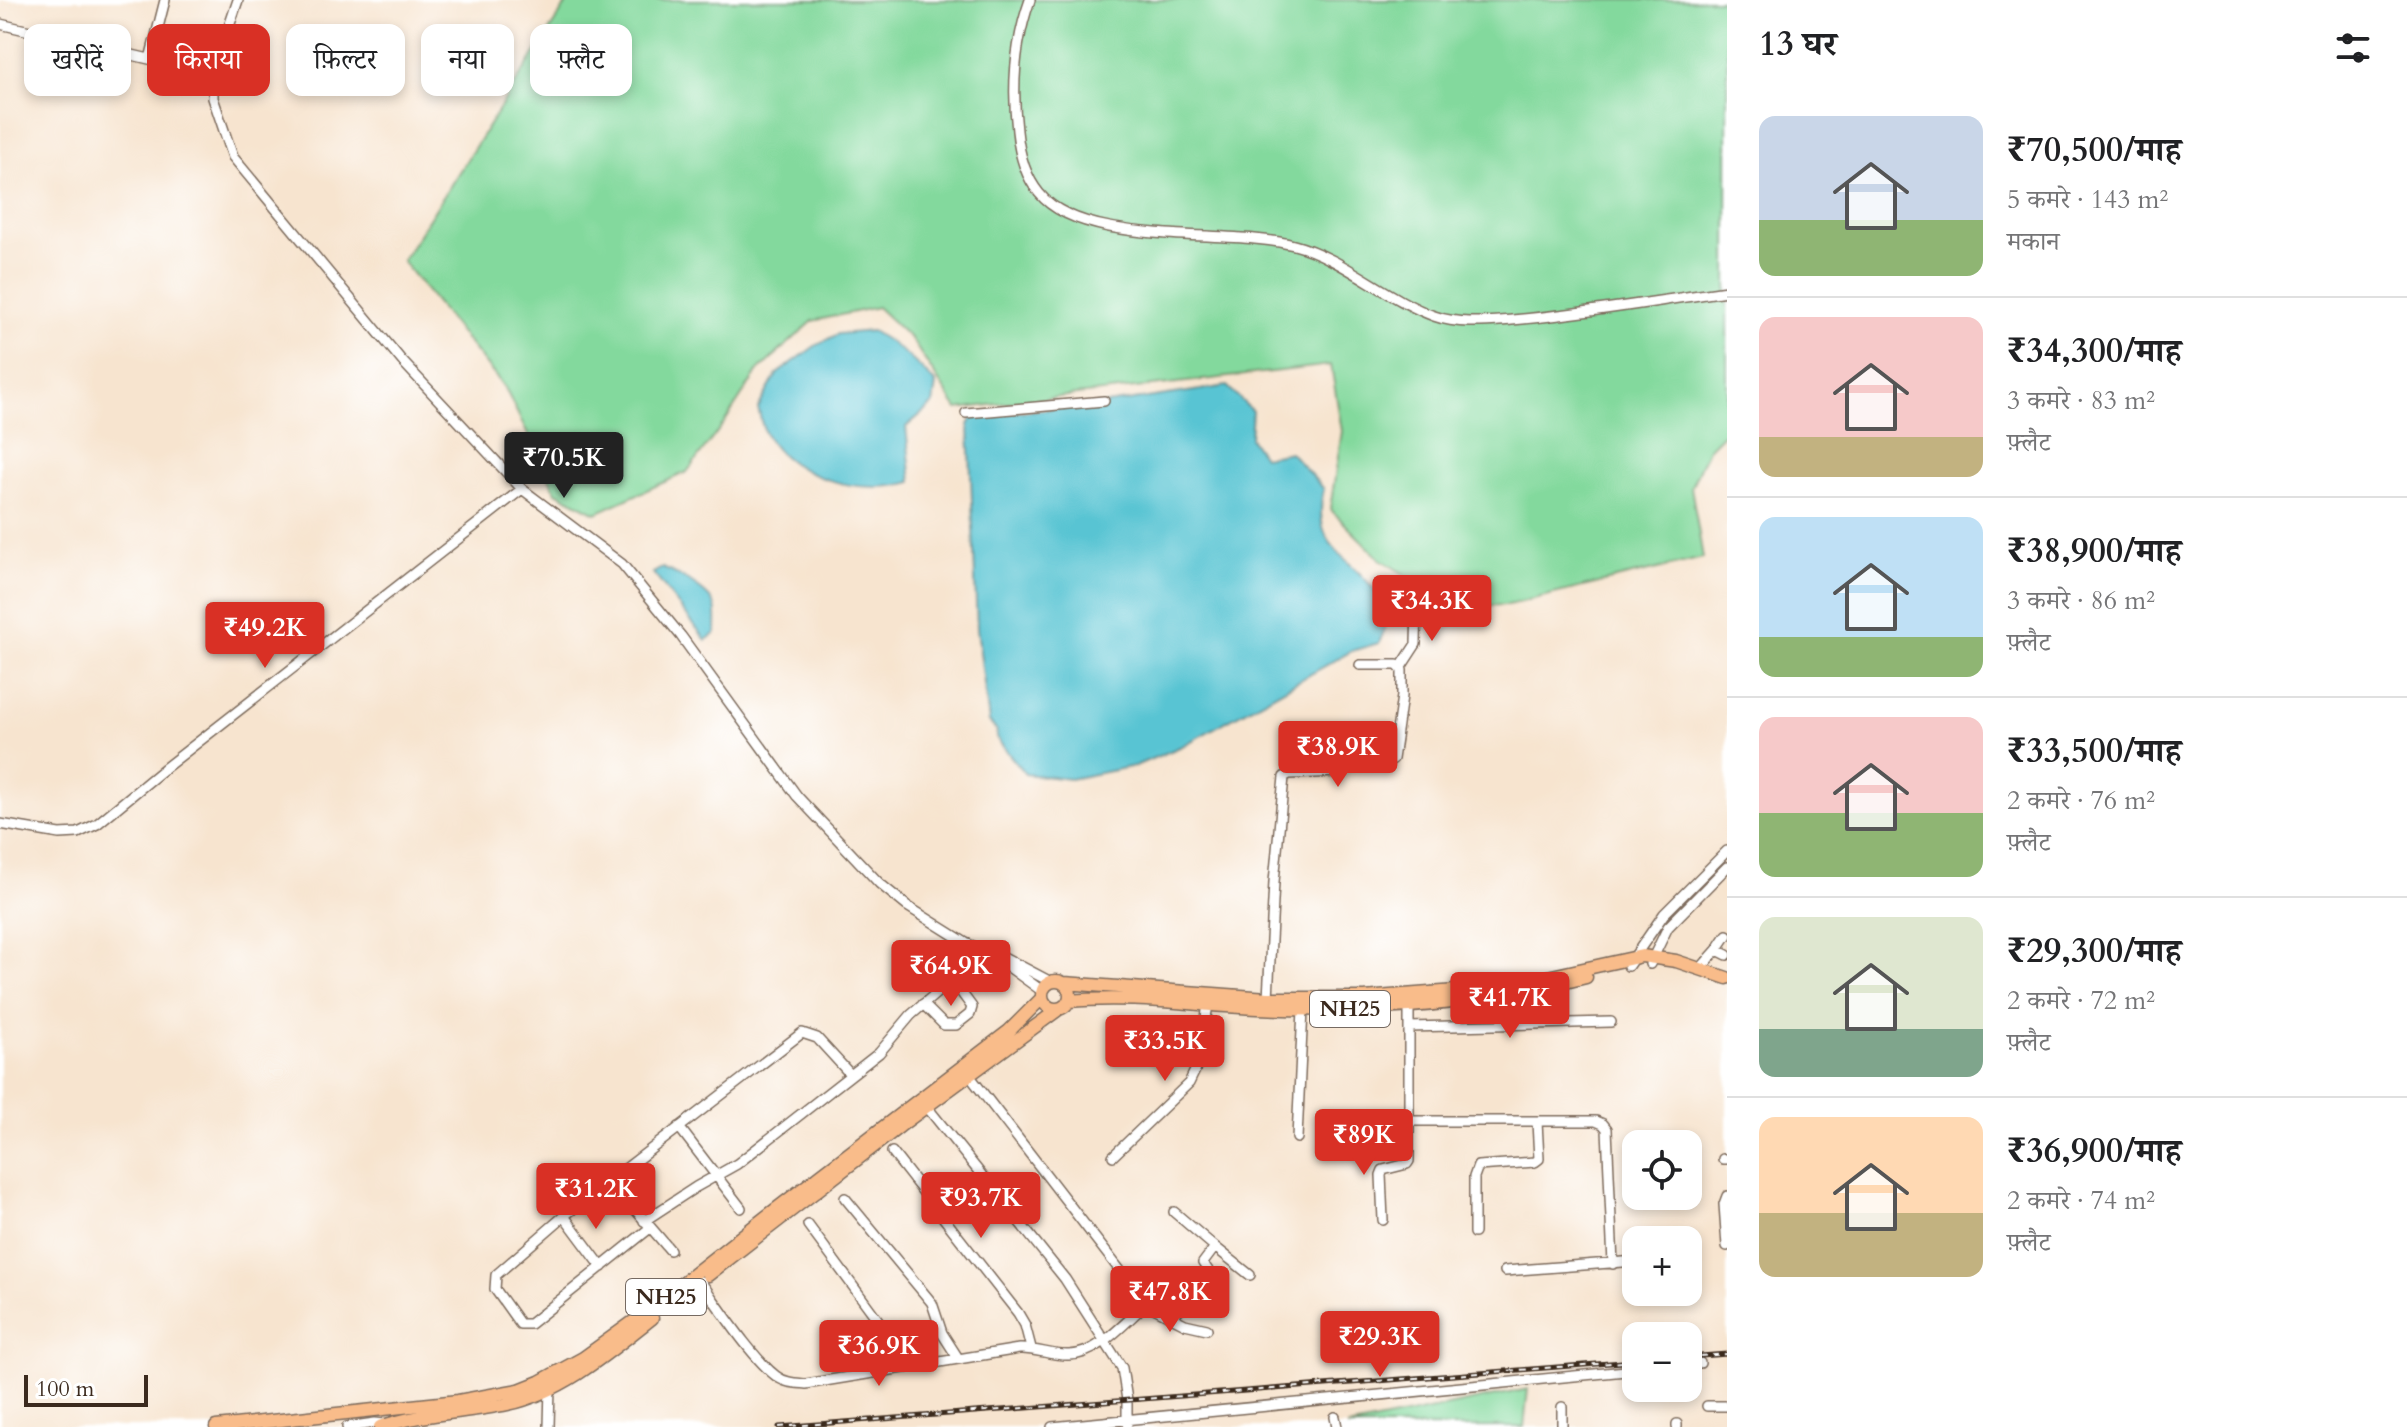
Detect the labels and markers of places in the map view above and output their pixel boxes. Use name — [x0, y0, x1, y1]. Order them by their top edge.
pin: ₹70.5K — [499, 432, 629, 500]
pin: ₹34.3K — [1367, 575, 1497, 643]
pin: ₹49.2K — [200, 602, 330, 670]
pin: ₹38.9K — [1273, 721, 1403, 789]
pin: ₹64.9K — [886, 940, 1016, 1008]
pin: ₹41.7K — [1445, 972, 1575, 1040]
pin: ₹33.5K — [1100, 1015, 1230, 1083]
pin: ₹89K — [1317, 1109, 1411, 1177]
pin: ₹31.2K — [531, 1163, 661, 1231]
pin: ₹93.7K — [916, 1172, 1046, 1240]
pin: ₹47.8K — [1105, 1266, 1235, 1334]
pin: ₹29.3K — [1315, 1311, 1445, 1379]
pin: ₹36.9K — [814, 1320, 944, 1388]

